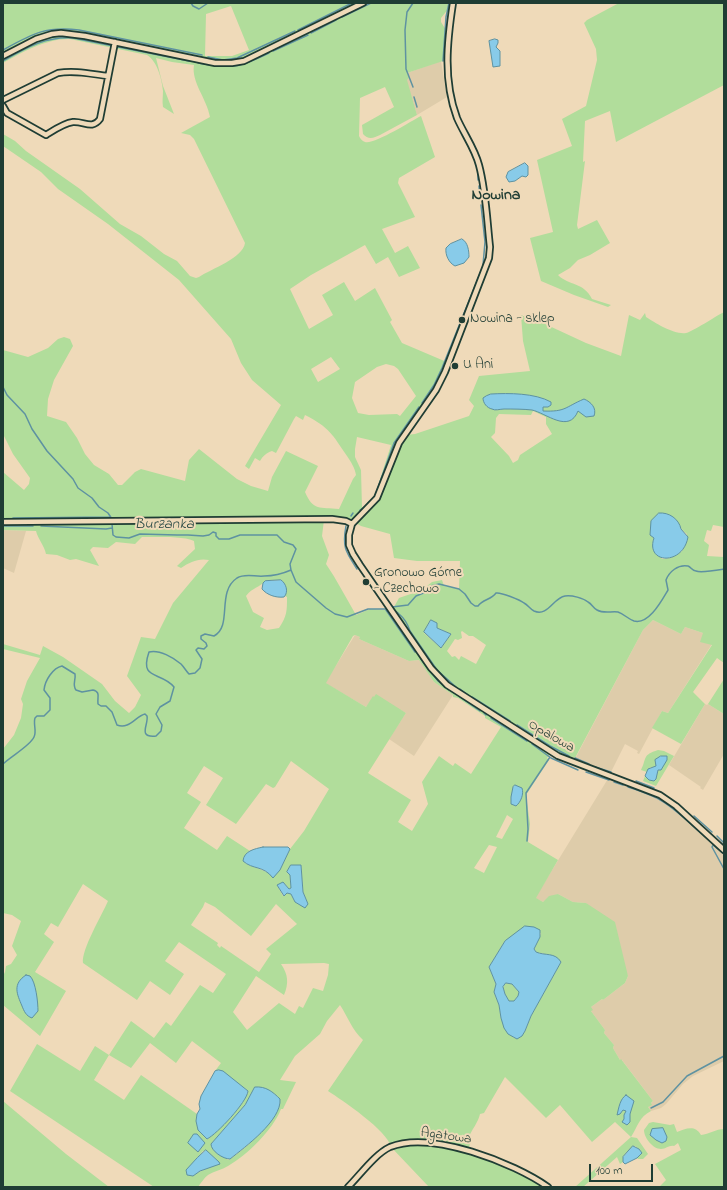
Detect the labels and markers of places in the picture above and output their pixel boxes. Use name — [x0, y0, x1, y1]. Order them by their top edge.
place label: Nowina - sklep — [470, 312, 555, 328]
marker: Nowina - sklep — [457, 315, 467, 325]
place label: U Ani — [463, 358, 493, 374]
marker: U Ani — [450, 361, 460, 371]
place label: Gronowo Górne - Czechowo — [374, 566, 462, 598]
marker: Gronowo Górne - Czechowo — [361, 577, 371, 587]

